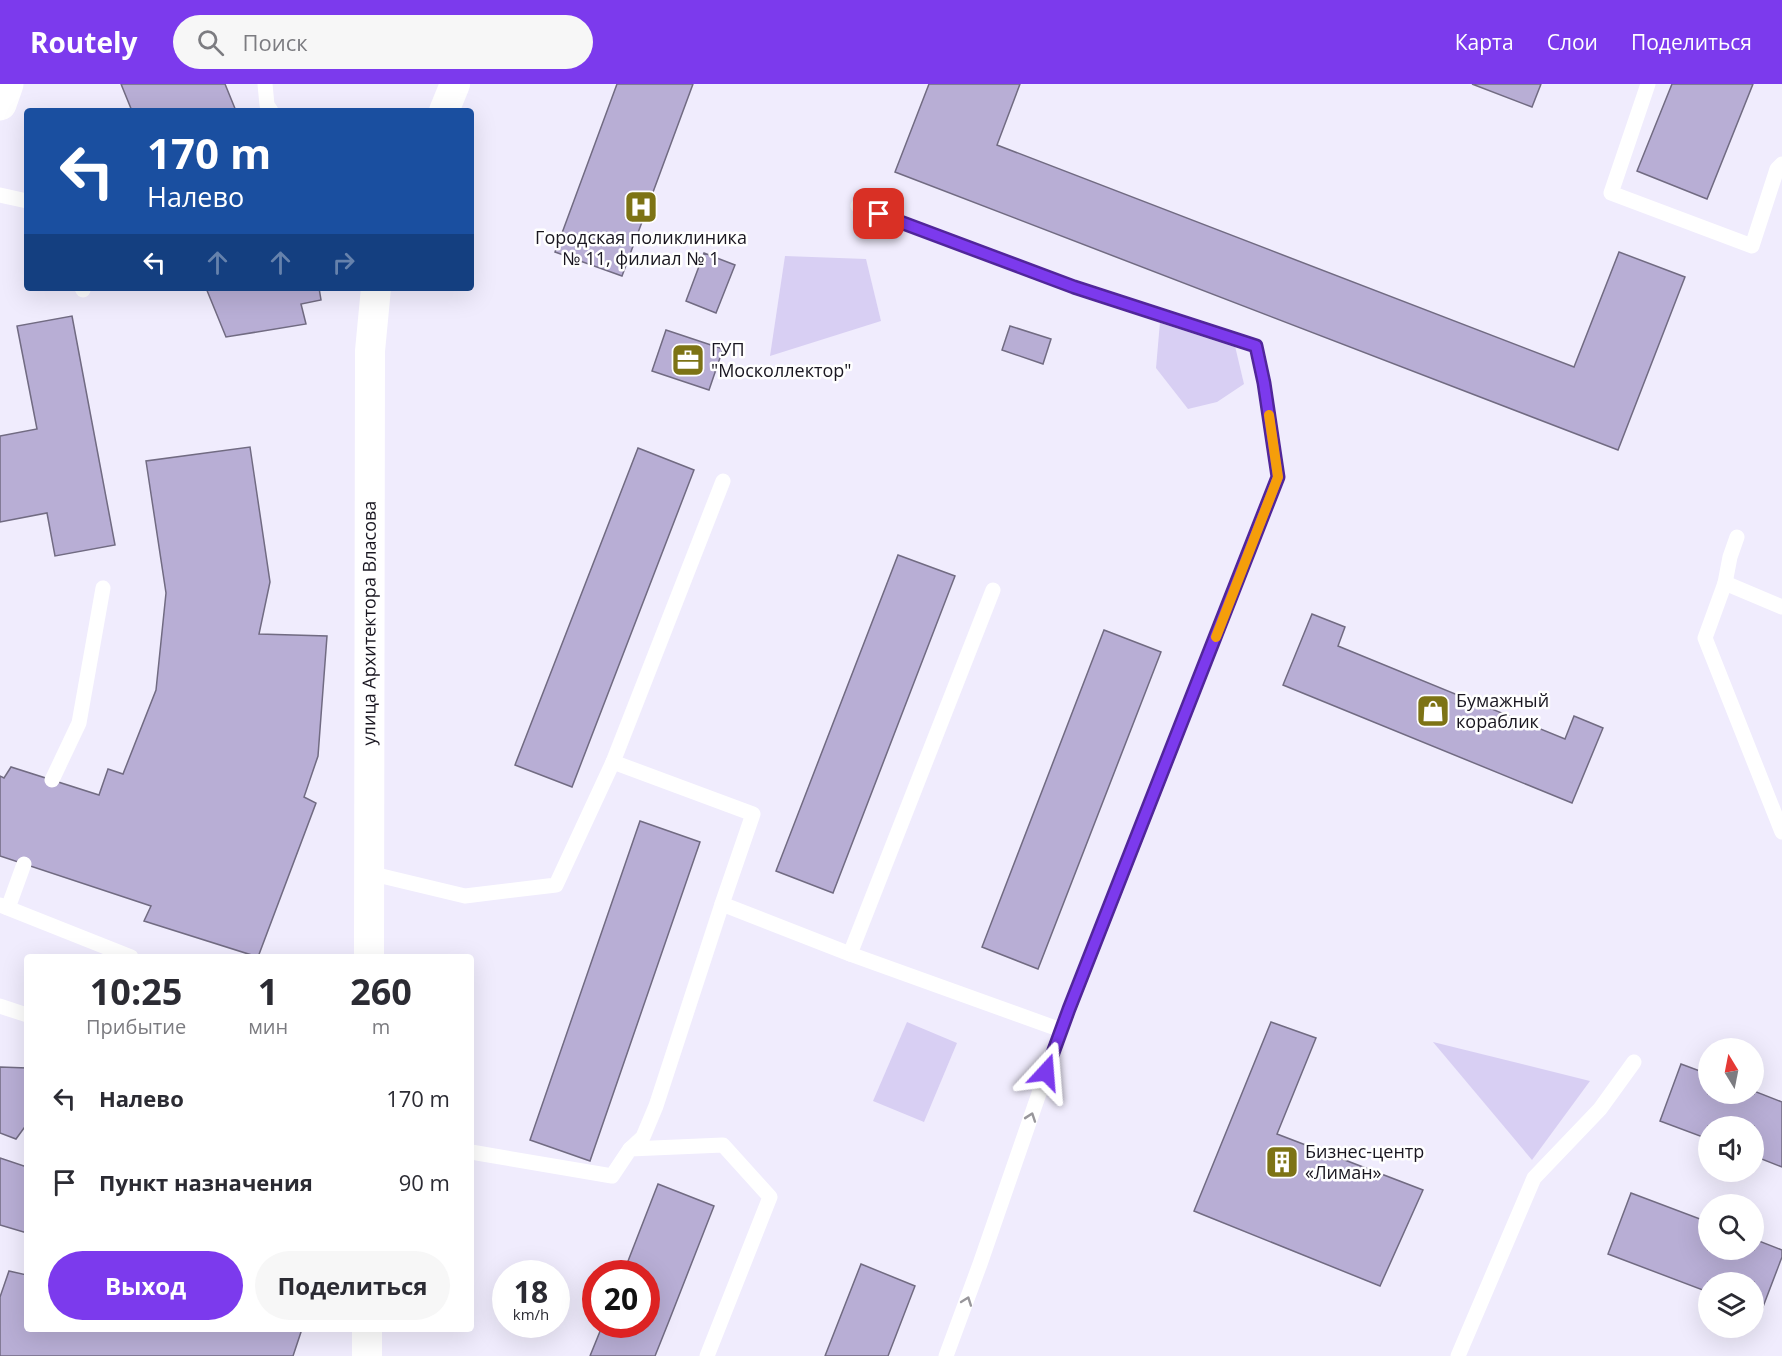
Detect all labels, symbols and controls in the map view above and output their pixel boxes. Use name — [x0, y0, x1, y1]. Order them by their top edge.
search box — [173, 15, 593, 69]
text: Routely — [30, 23, 137, 61]
icon: search — [194, 26, 227, 59]
text: Поиск — [242, 27, 308, 57]
text: Карта — [1455, 28, 1514, 56]
text: Слои — [1547, 28, 1598, 56]
text: Поделиться — [1631, 28, 1752, 56]
text: 170 m — [147, 124, 271, 181]
icon: left — [48, 132, 126, 210]
text: Налево — [147, 178, 244, 215]
pin — [853, 188, 904, 239]
hospital icon: Городская поликлиника № 11, филиал № 1 — [623, 189, 659, 225]
icon: arrive — [862, 197, 895, 230]
place label: Городская поликлиника № 11, филиал № 1 — [535, 225, 747, 270]
icon: left — [138, 246, 171, 279]
icon: ahead — [201, 246, 234, 279]
icon: ahead — [264, 246, 297, 279]
icon: right — [327, 246, 360, 279]
place label: ГУП "Москоллектор" — [711, 337, 851, 382]
office icon: ГУП "Москоллектор" — [670, 342, 706, 378]
street label: улица Архитектора Власова — [356, 501, 381, 745]
place label: Бумажный кораблик — [1456, 688, 1549, 733]
shop icon: Бумажный кораблик — [1415, 693, 1451, 729]
text: 10:25 — [90, 967, 182, 1016]
text: 1 — [258, 967, 278, 1016]
text: 260 — [350, 967, 412, 1016]
text: Прибытие — [86, 1013, 186, 1040]
text: мин — [248, 1013, 288, 1040]
text: m — [372, 1013, 390, 1040]
north arrow — [1698, 1038, 1764, 1104]
map controls — [1698, 1038, 1764, 1338]
position arrow — [1014, 1040, 1078, 1104]
icon: left — [48, 1082, 81, 1115]
text: Налево — [99, 1083, 184, 1113]
text: 170 m — [386, 1083, 450, 1113]
one-way arrow — [1024, 1112, 1036, 1123]
button: sound — [1698, 1116, 1764, 1182]
place label: Бизнес-центр «Лиман» — [1305, 1139, 1424, 1184]
building icon: Бизнес-центр «Лиман» — [1264, 1144, 1300, 1180]
icon: arrive — [48, 1166, 81, 1199]
text: Пункт назначения — [99, 1167, 313, 1197]
text: 90 m — [399, 1167, 450, 1197]
button: search — [1698, 1194, 1764, 1260]
button: Выход — [48, 1251, 243, 1320]
button: Поделиться — [255, 1251, 450, 1320]
speed limit sign: 20 — [582, 1260, 660, 1338]
text: 18 — [514, 1271, 548, 1312]
button: layers — [1698, 1272, 1764, 1338]
one-way arrow — [959, 1296, 972, 1307]
text: km/h — [513, 1304, 549, 1324]

